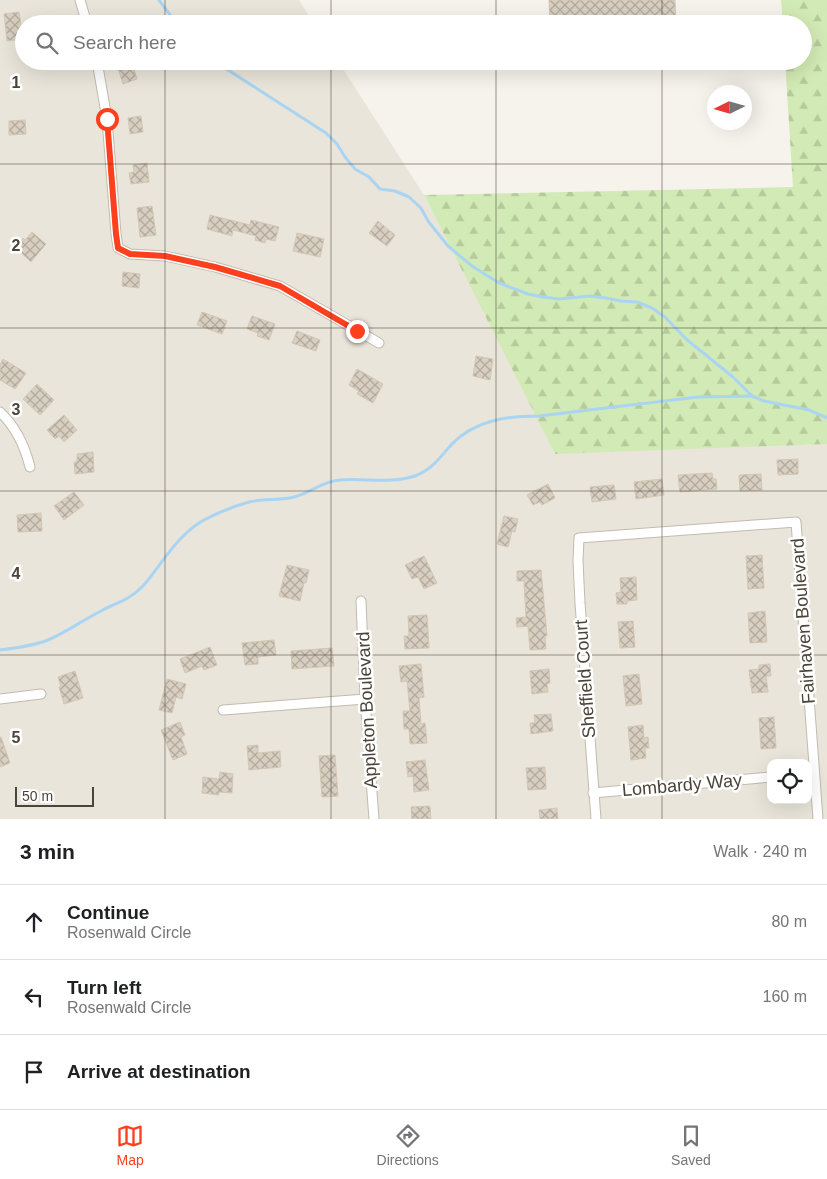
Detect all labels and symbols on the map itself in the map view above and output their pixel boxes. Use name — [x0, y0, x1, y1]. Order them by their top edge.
text: 1 — [12, 74, 21, 91]
north arrow — [707, 85, 752, 130]
route start — [96, 108, 119, 131]
text: 2 — [12, 237, 21, 254]
route end — [346, 320, 369, 343]
text: 3 — [12, 401, 21, 418]
street label: Fairhaven Boulevard — [787, 537, 819, 705]
text: 4 — [12, 565, 21, 582]
street label: Sheffield Court — [571, 619, 599, 739]
street label: Appleton Boulevard — [353, 631, 381, 789]
text: 5 — [12, 729, 21, 746]
street label: Lombardy Way — [621, 770, 743, 800]
scale bar — [15, 784, 94, 807]

